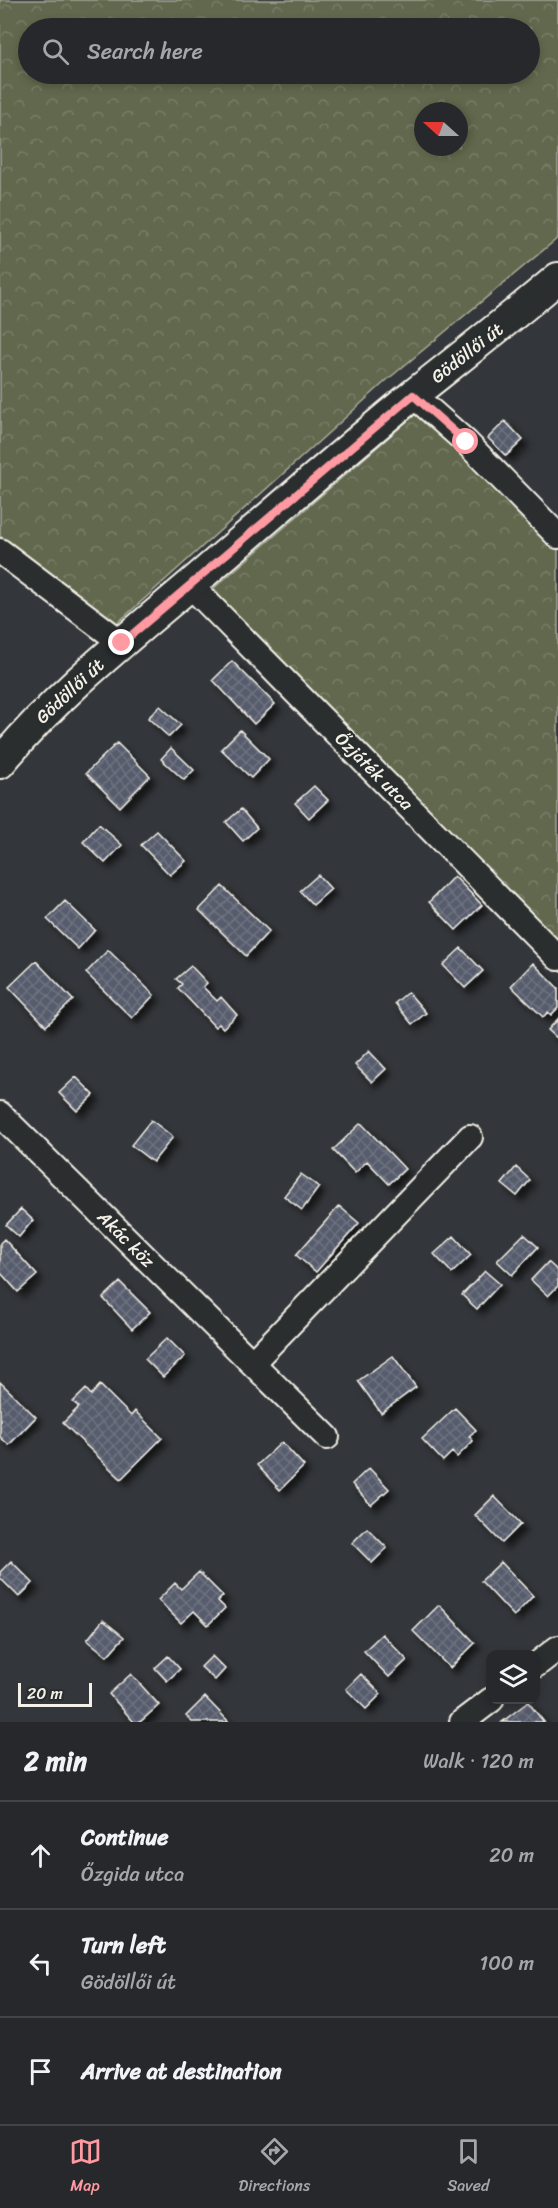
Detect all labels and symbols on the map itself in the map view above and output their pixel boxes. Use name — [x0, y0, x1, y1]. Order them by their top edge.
north arrow — [414, 102, 468, 156]
street label: Gödöllői út — [423, 314, 511, 392]
route start — [452, 428, 478, 454]
route end — [108, 629, 134, 655]
street label: Gödöllői út — [28, 650, 112, 732]
street label: Őzjáték utca — [327, 724, 422, 819]
street label: Akác köz — [89, 1202, 163, 1276]
scale bar — [18, 1680, 92, 1708]

